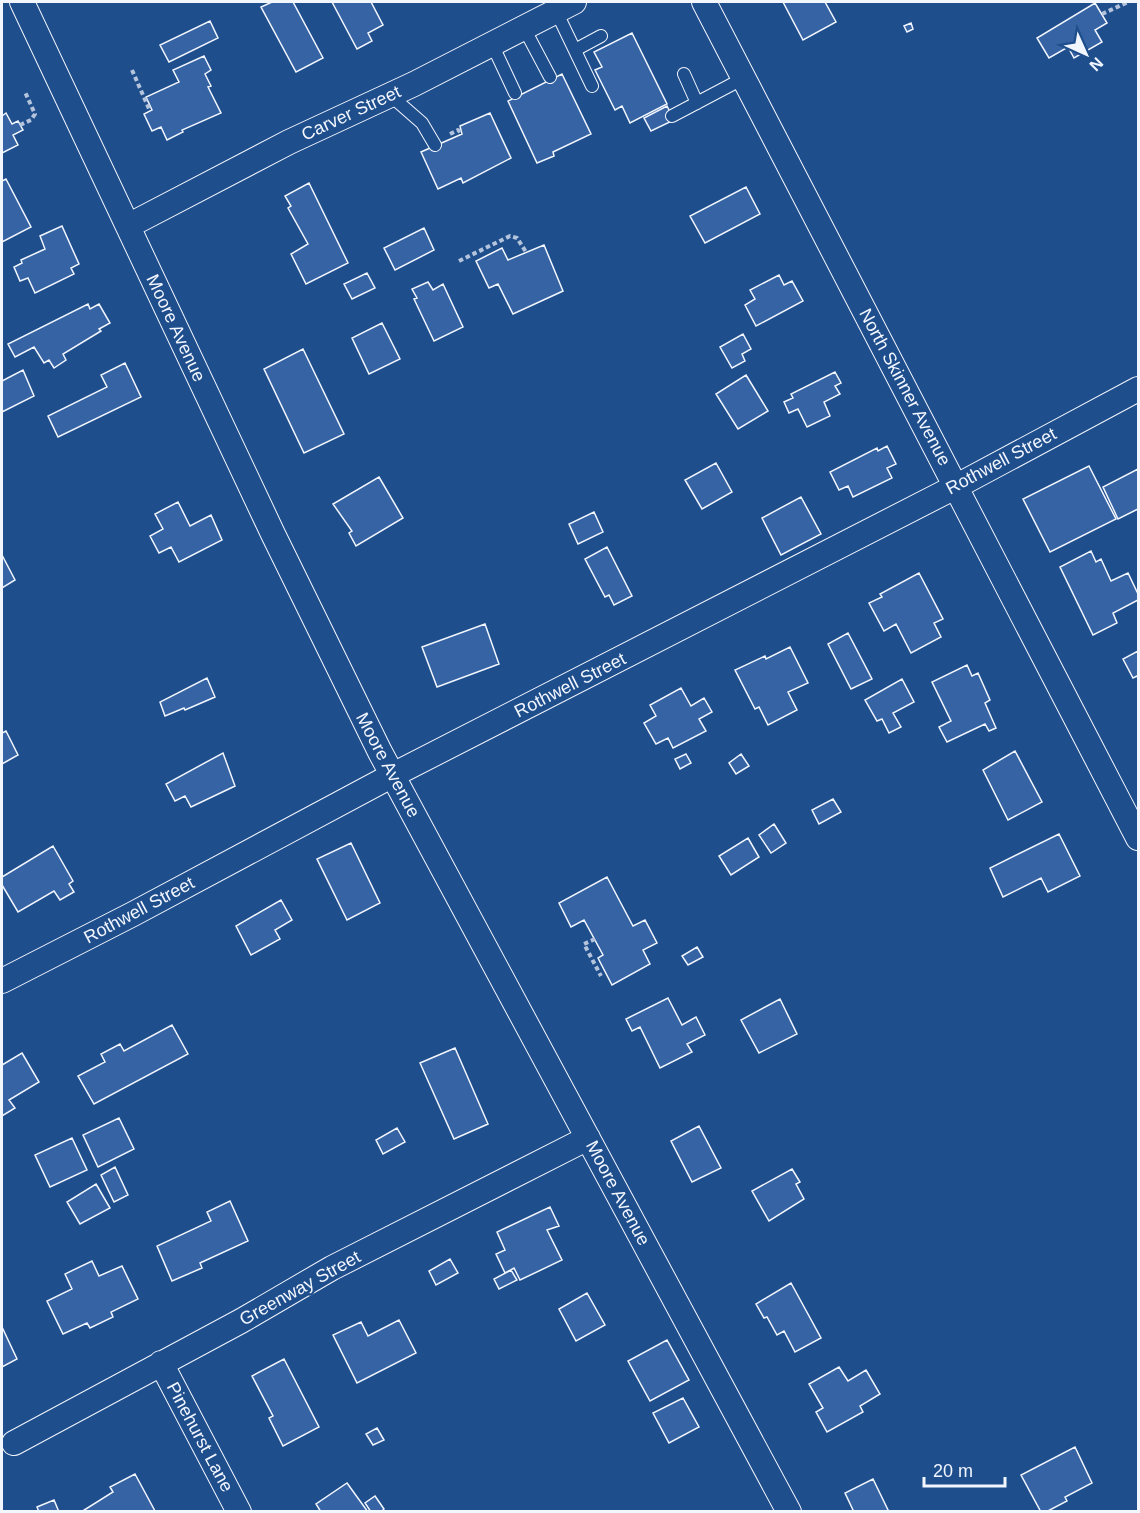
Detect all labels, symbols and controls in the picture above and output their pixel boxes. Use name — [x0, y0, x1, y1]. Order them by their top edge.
north arrow — [1056, 24, 1116, 84]
text: N — [1086, 54, 1106, 74]
street label: Carver Street — [298, 81, 404, 145]
street label: Moore Avenue — [142, 271, 210, 385]
street label: North Skinner Avenue — [855, 305, 955, 469]
street label: Rothwell Street — [942, 424, 1060, 498]
street label: Rothwell Street — [511, 648, 629, 722]
street label: Moore Avenue — [352, 709, 424, 821]
street label: Rothwell Street — [80, 873, 198, 947]
street label: Moore Avenue — [582, 1137, 654, 1249]
street label: Greenway Street — [236, 1247, 364, 1329]
street label: Pinehurst Lane — [163, 1379, 237, 1495]
scale bar — [924, 1450, 1005, 1488]
text: 20 m — [933, 1461, 973, 1481]

